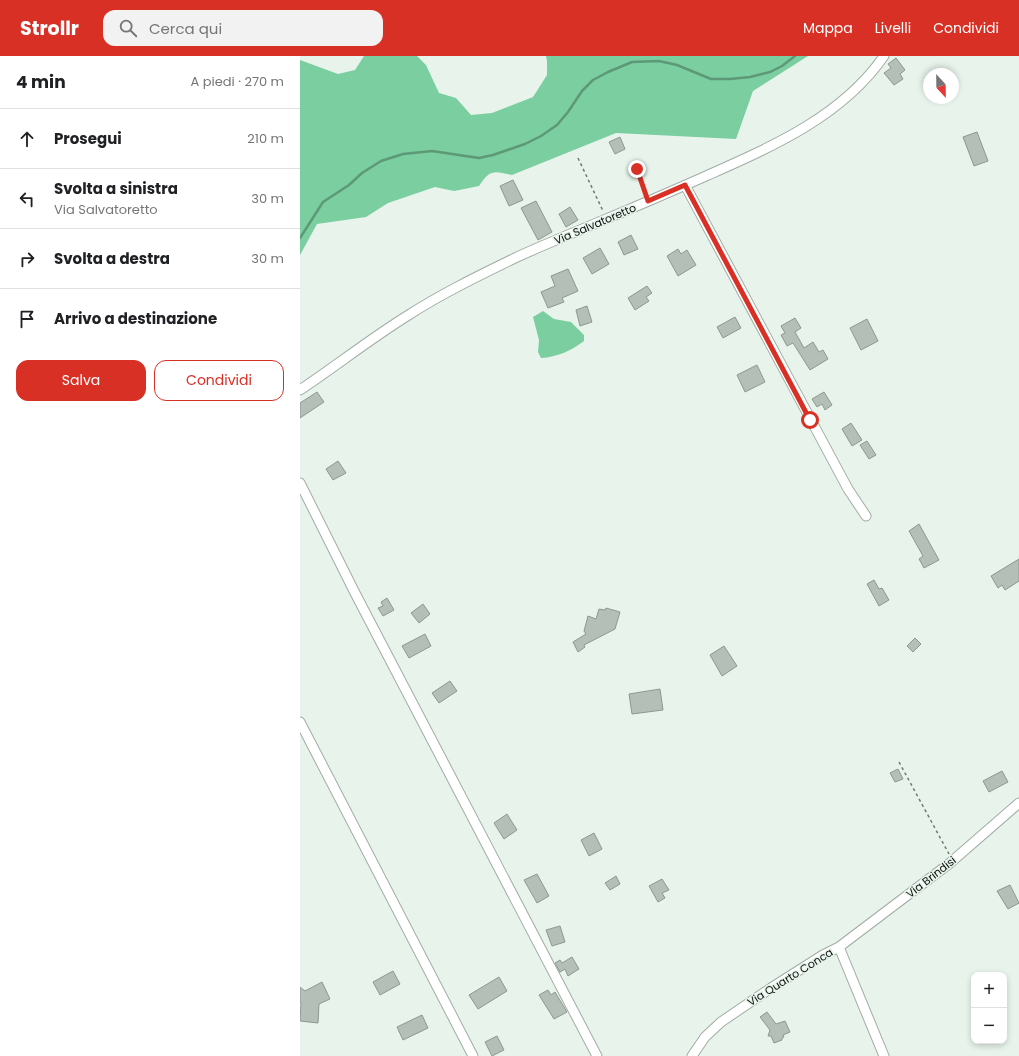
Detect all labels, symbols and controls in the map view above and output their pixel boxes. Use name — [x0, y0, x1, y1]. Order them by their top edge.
search box — [103, 10, 383, 46]
text: Strollr — [20, 15, 79, 42]
icon: search — [117, 17, 139, 39]
text: Cerca qui — [149, 18, 222, 39]
text: Mappa — [803, 18, 853, 38]
text: Livelli — [875, 18, 911, 38]
text: Condividi — [933, 18, 999, 38]
north arrow — [923, 68, 959, 104]
text: 4 min — [16, 70, 66, 94]
text: A piedi · 270 m — [190, 72, 284, 91]
icon: ahead — [16, 128, 38, 150]
text: Prosegui — [54, 128, 122, 149]
text: 210 m — [247, 129, 284, 148]
route end — [628, 160, 646, 178]
text: Svolta a sinistra — [54, 178, 178, 199]
icon: left — [16, 188, 38, 210]
text: 30 m — [251, 189, 284, 208]
street label: Via Salvatoretto — [551, 199, 639, 249]
text: Via Salvatoretto — [54, 200, 158, 219]
icon: right — [16, 248, 38, 270]
text: Svolta a destra — [54, 248, 170, 269]
text: 30 m — [251, 249, 284, 268]
icon: arrive — [16, 308, 38, 330]
text: Arrivo a destinazione — [54, 308, 217, 329]
button: Salva — [16, 360, 146, 401]
button: Condividi — [154, 360, 284, 401]
route start — [801, 411, 819, 429]
street label: Via Brindisi — [903, 852, 960, 902]
street label: Via Quarto Conca — [744, 944, 836, 1010]
map controls — [971, 972, 1007, 1044]
button: + — [971, 972, 1007, 1008]
button: − — [971, 1008, 1007, 1044]

